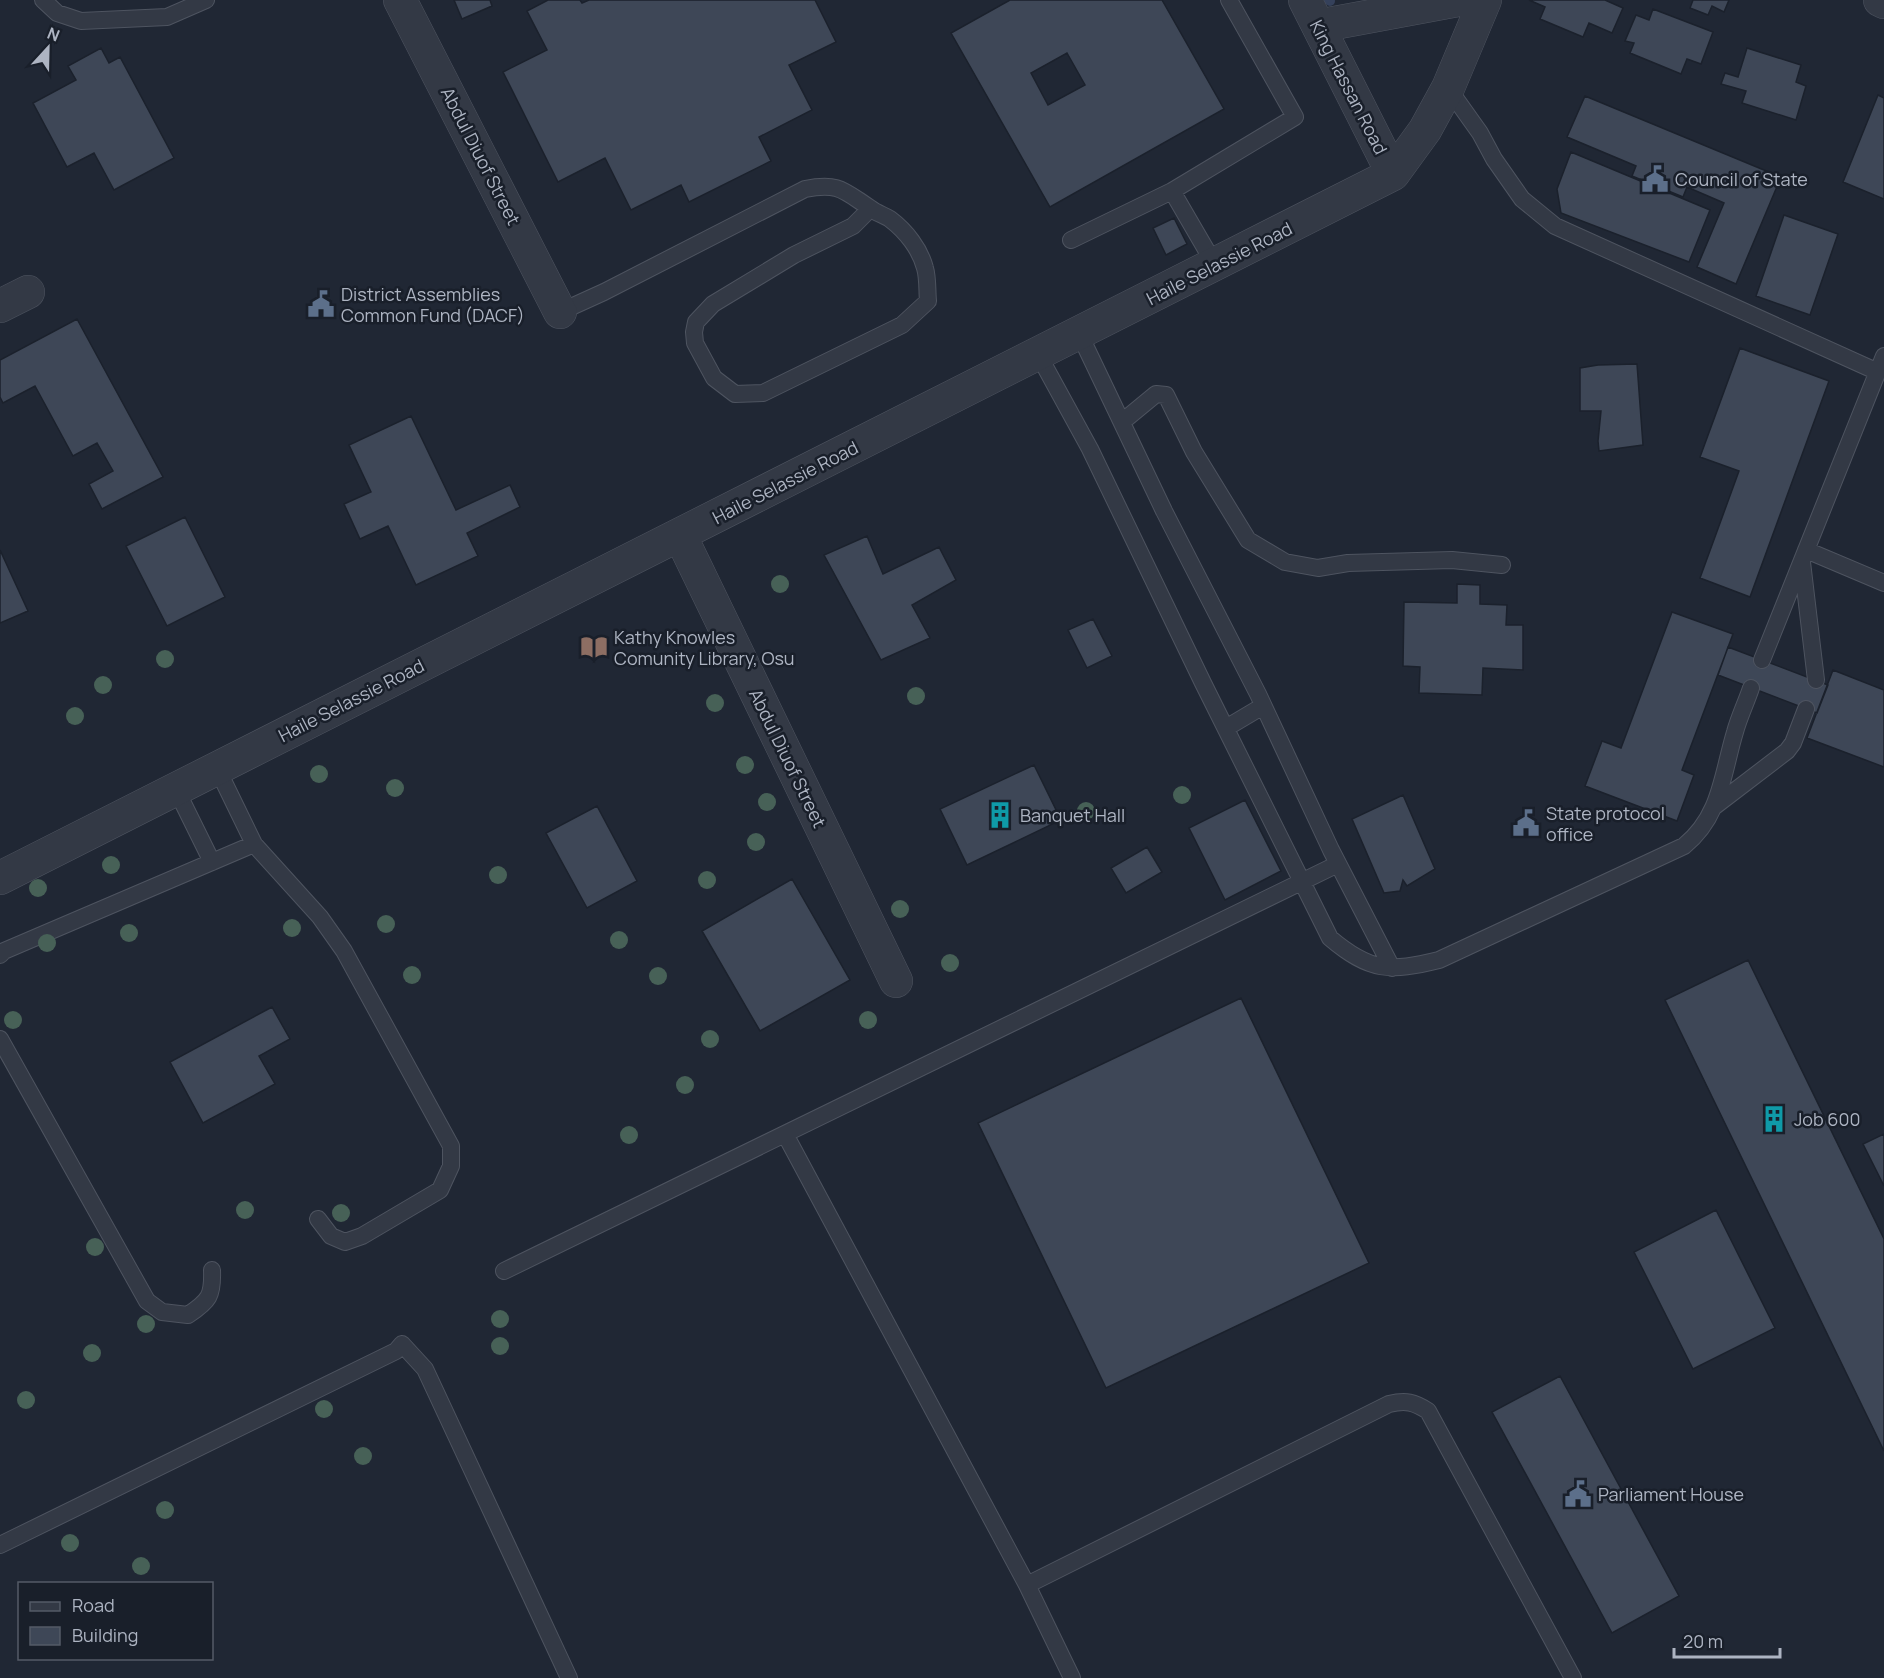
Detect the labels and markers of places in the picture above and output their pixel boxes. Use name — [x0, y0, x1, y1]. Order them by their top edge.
public building icon: Council of State — [1640, 164, 1670, 194]
place label: Council of State — [1675, 167, 1808, 191]
place label: District Assemblies Common Fund (DACF) — [341, 282, 525, 327]
public building icon: District Assemblies Common Fund (DACF) — [306, 289, 336, 319]
place label: Kathy Knowles Comunity Library, Osu — [614, 625, 795, 670]
library icon: Kathy Knowles Comunity Library, Osu — [579, 632, 609, 662]
building icon: Banquet Hall — [985, 800, 1015, 830]
place label: State protocol office — [1546, 801, 1665, 846]
place label: Banquet Hall — [1020, 803, 1125, 827]
public building icon: State protocol office — [1511, 808, 1541, 838]
building icon: Job 600 — [1759, 1104, 1789, 1134]
place label: Job 600 — [1794, 1107, 1860, 1131]
public building icon: Parliament House — [1563, 1479, 1593, 1509]
place label: Parliament House — [1598, 1482, 1744, 1506]

